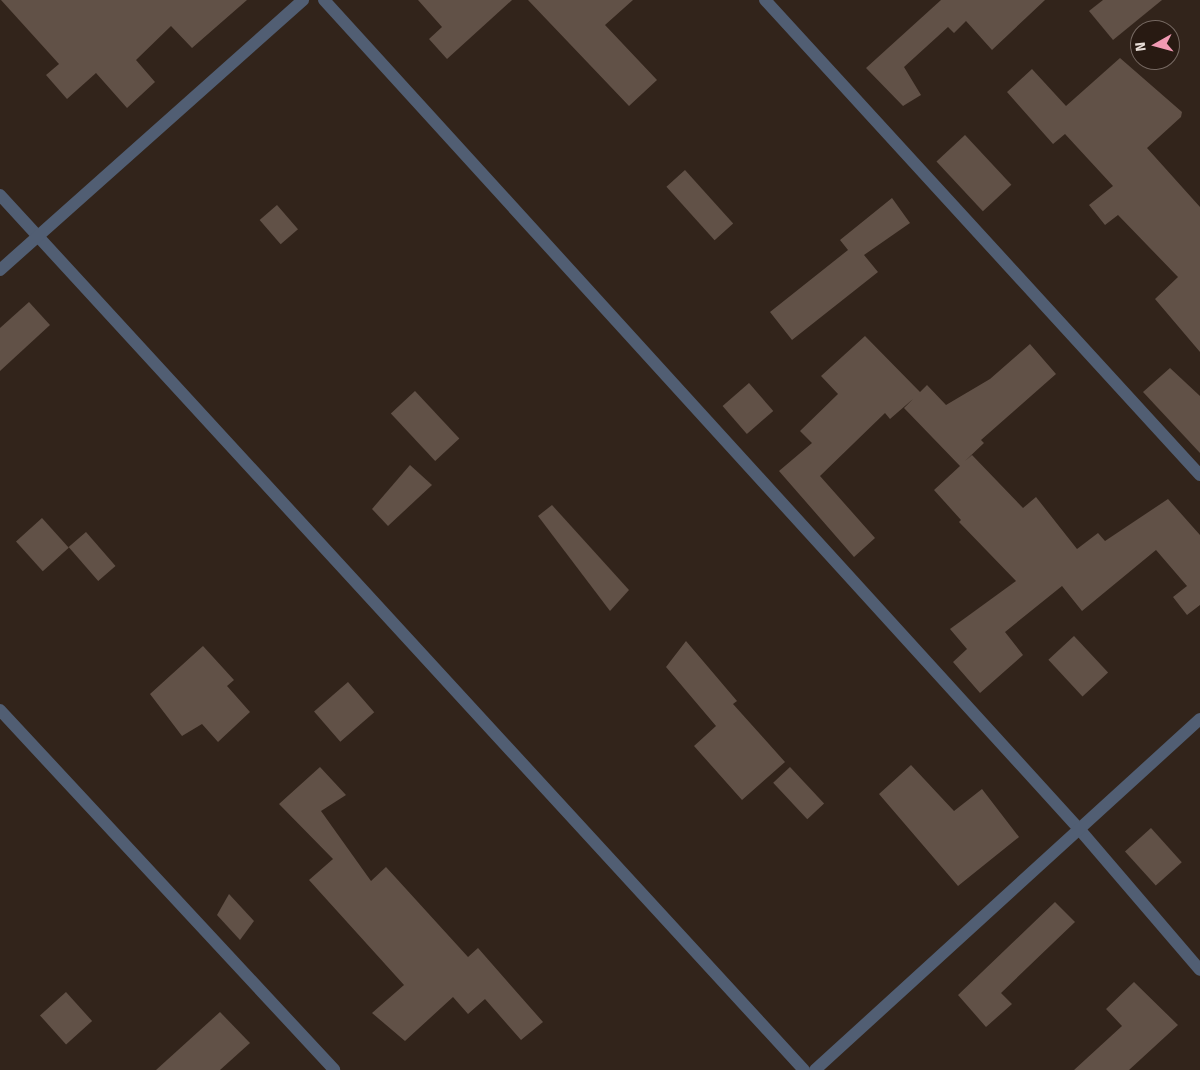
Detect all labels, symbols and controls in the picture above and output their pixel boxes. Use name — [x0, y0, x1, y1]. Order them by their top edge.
north arrow — [1130, 20, 1180, 70]
text: N — [1132, 41, 1150, 52]

